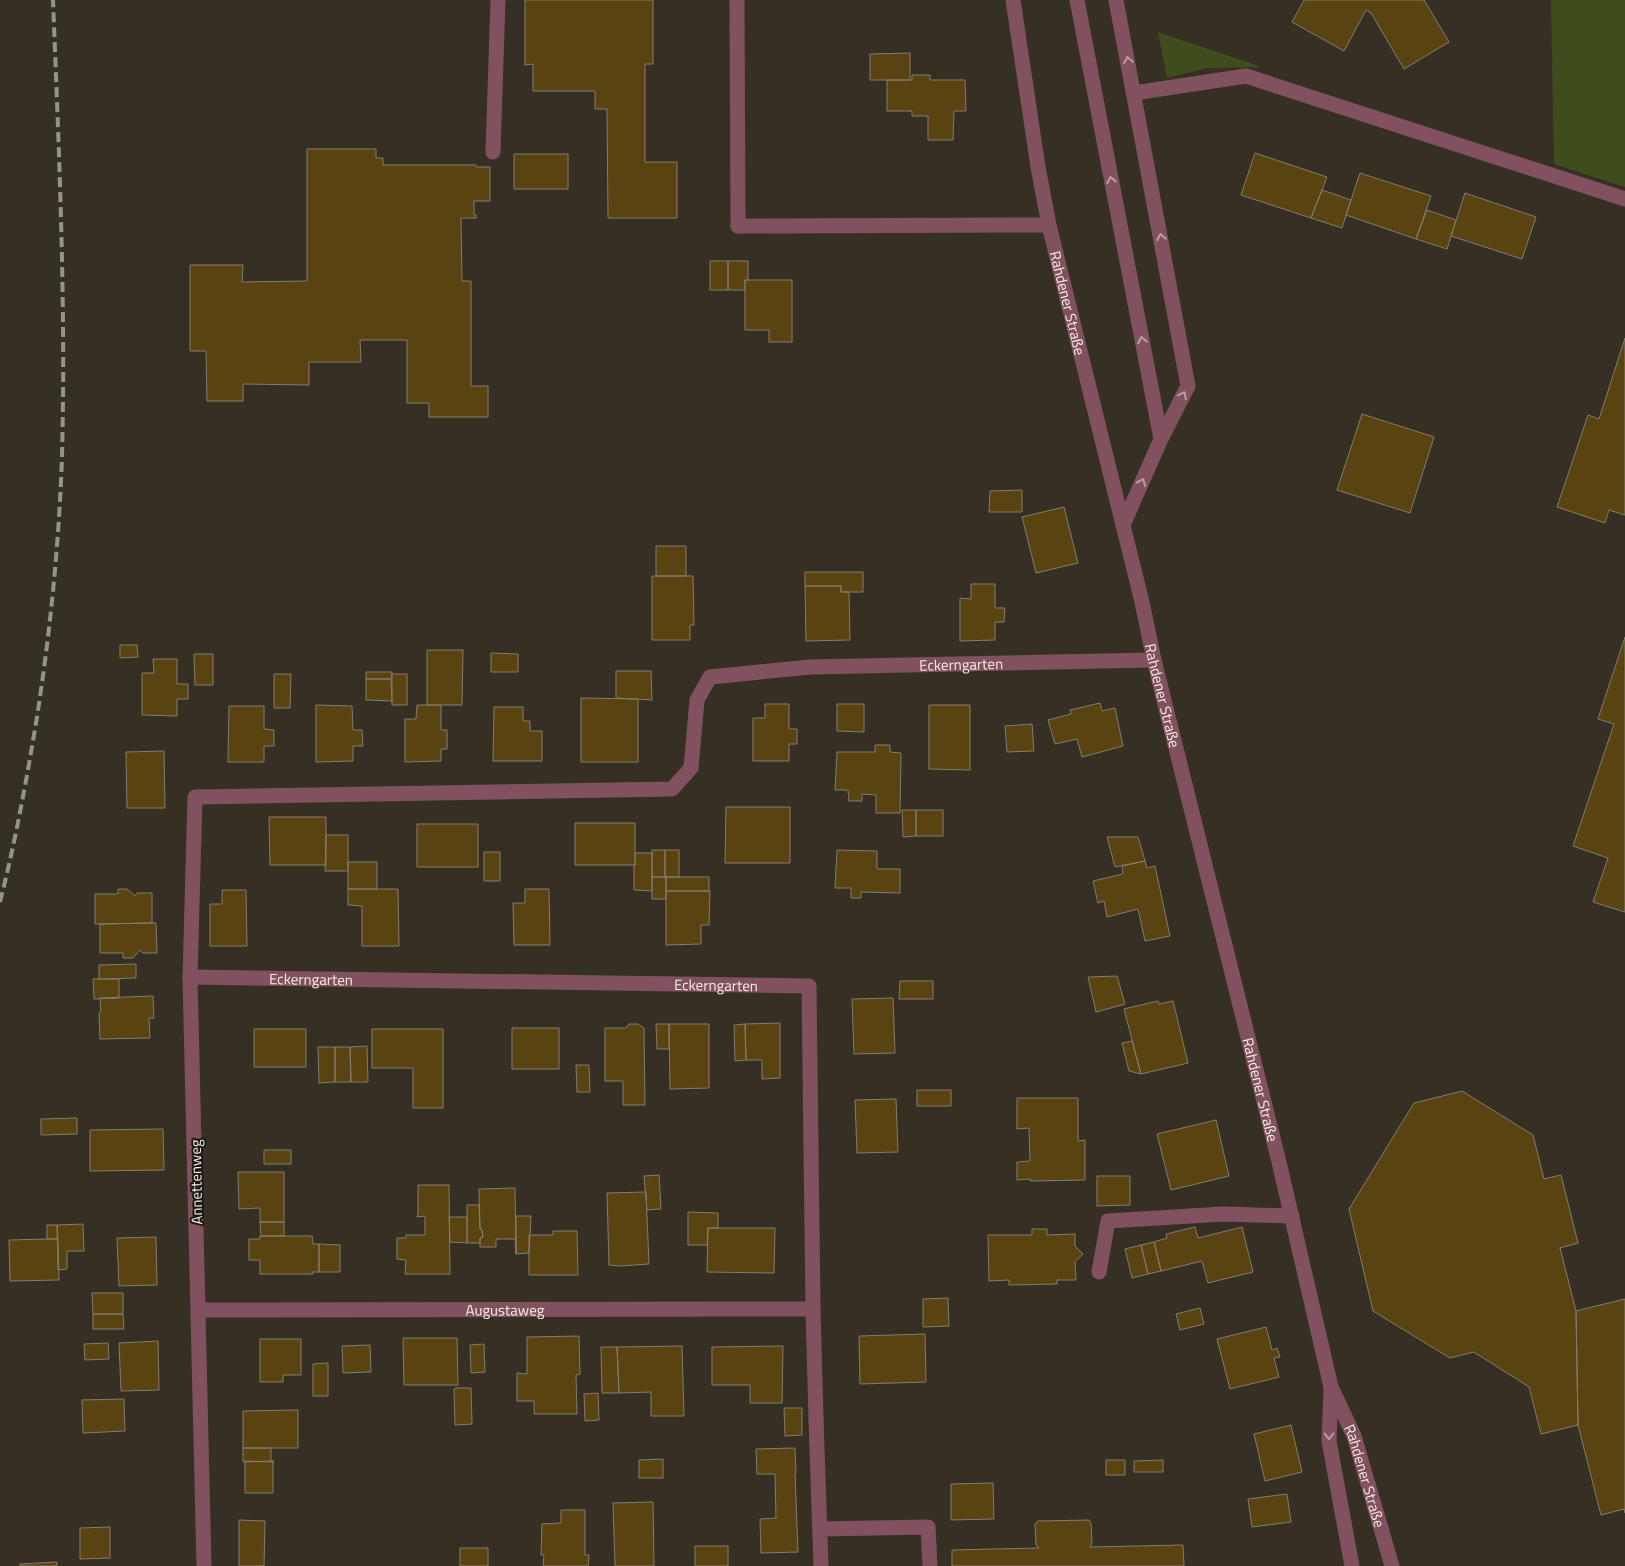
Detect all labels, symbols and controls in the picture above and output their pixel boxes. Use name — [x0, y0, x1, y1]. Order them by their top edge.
one-way arrow — [1123, 55, 1134, 64]
one-way arrow — [1107, 176, 1117, 185]
one-way arrow — [1156, 232, 1166, 241]
street label: Rahdener Straße — [1044, 248, 1092, 357]
one-way arrow — [1138, 335, 1148, 344]
one-way arrow — [1177, 392, 1187, 401]
one-way arrow — [1136, 478, 1146, 487]
street label: Rahdener Straße — [1139, 641, 1187, 750]
street label: Eckerngarten — [919, 652, 1003, 676]
street label: Eckerngarten — [269, 967, 353, 991]
street label: Eckerngarten — [674, 973, 758, 997]
street label: Rahdener Straße — [1237, 1035, 1285, 1144]
street label: Annettenweg — [184, 1139, 208, 1225]
street label: Augustaweg — [465, 1298, 545, 1321]
street label: Rahdener Straße — [1338, 1420, 1392, 1530]
one-way arrow — [1324, 1432, 1335, 1440]

